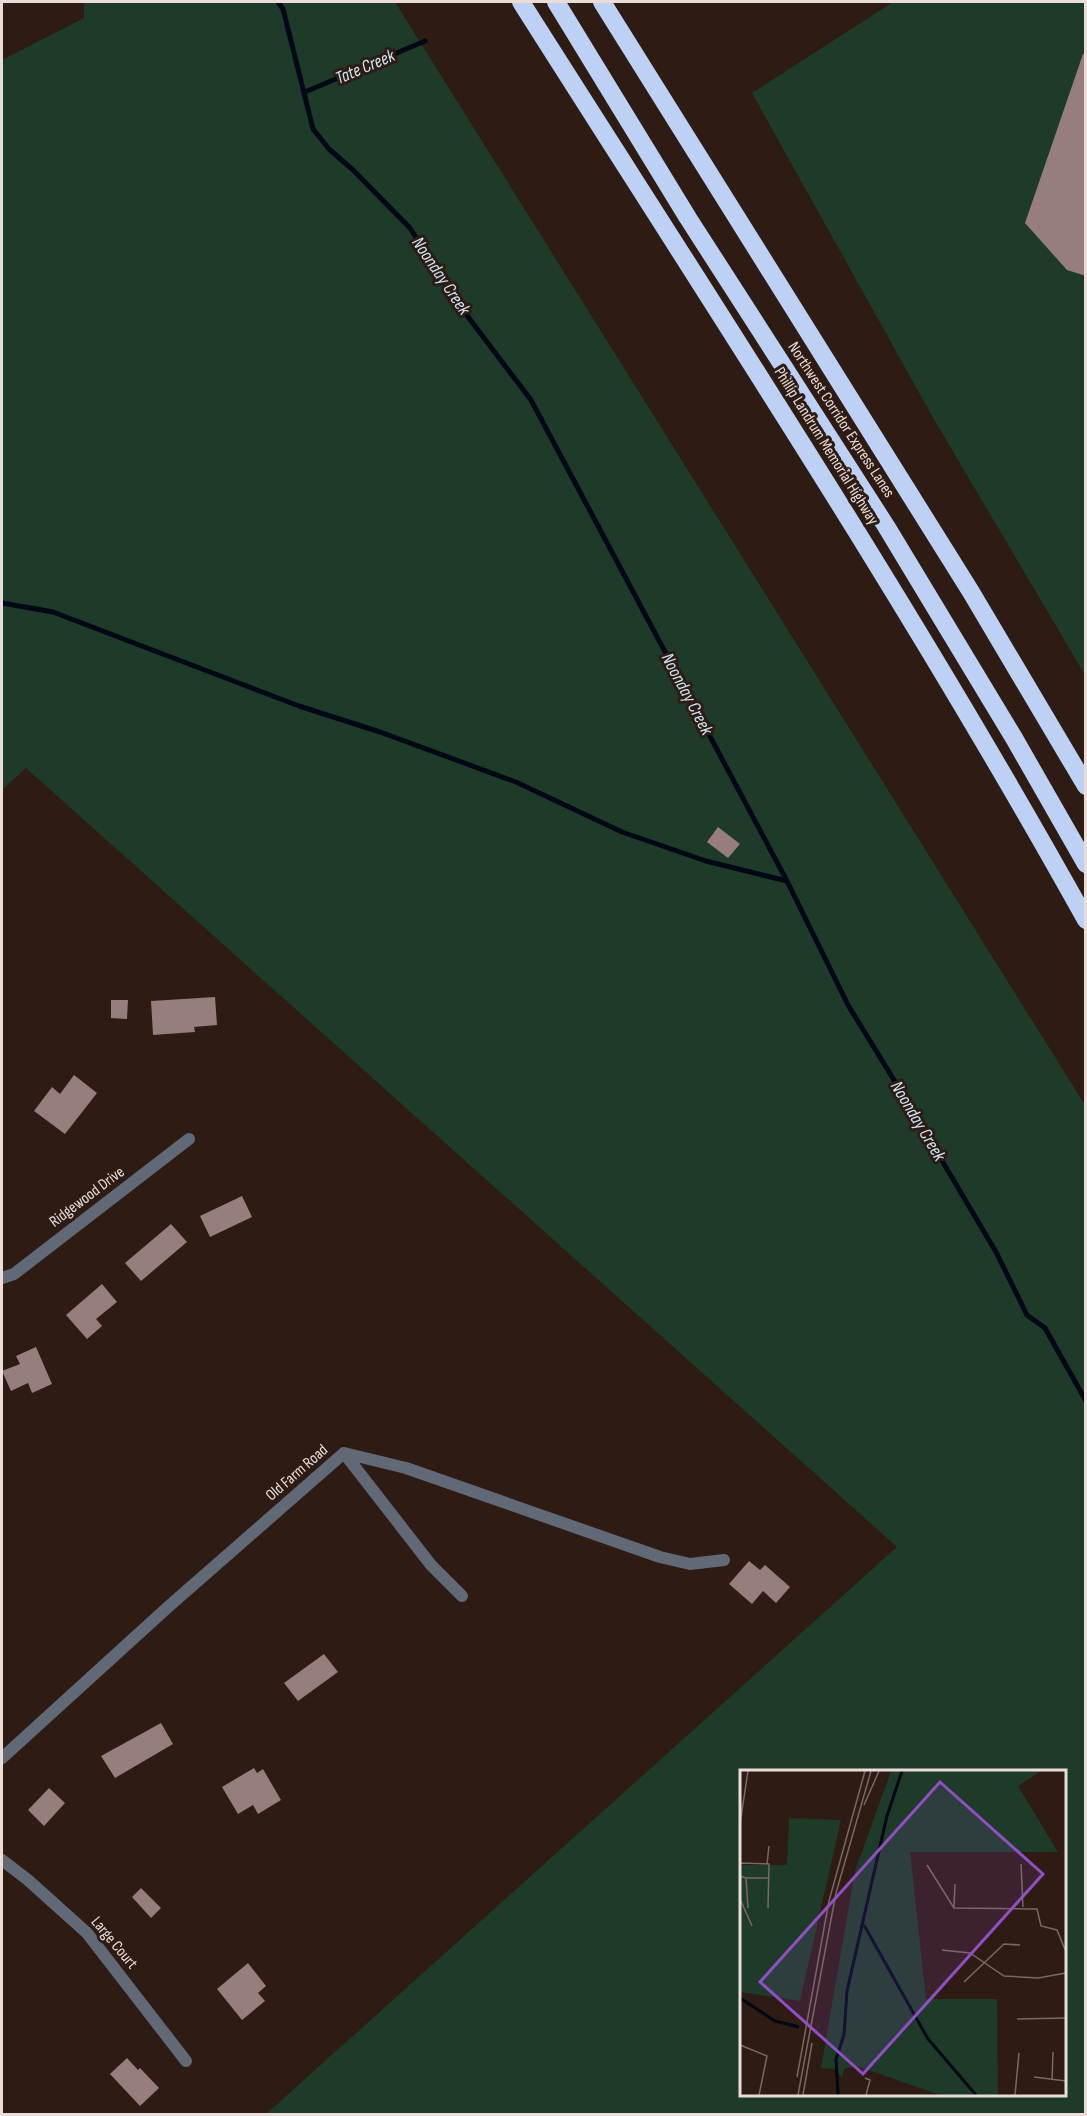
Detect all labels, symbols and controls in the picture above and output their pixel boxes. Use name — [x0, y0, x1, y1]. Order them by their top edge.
water label: Tate Creek — [332, 45, 399, 89]
water label: Noonday Creek — [407, 233, 475, 320]
street label: Northwest Corridor Express Lanes — [784, 339, 899, 502]
street label: Phillip Landrum Memorial Highway — [770, 364, 882, 528]
water label: Noonday Creek — [657, 650, 718, 740]
water label: Noonday Creek — [886, 1077, 951, 1166]
street label: Ridgewood Drive — [46, 1163, 128, 1231]
street label: Old Farm Road — [262, 1441, 332, 1505]
inset map — [740, 1770, 1066, 2095]
street label: Large Court — [87, 1913, 141, 1973]

